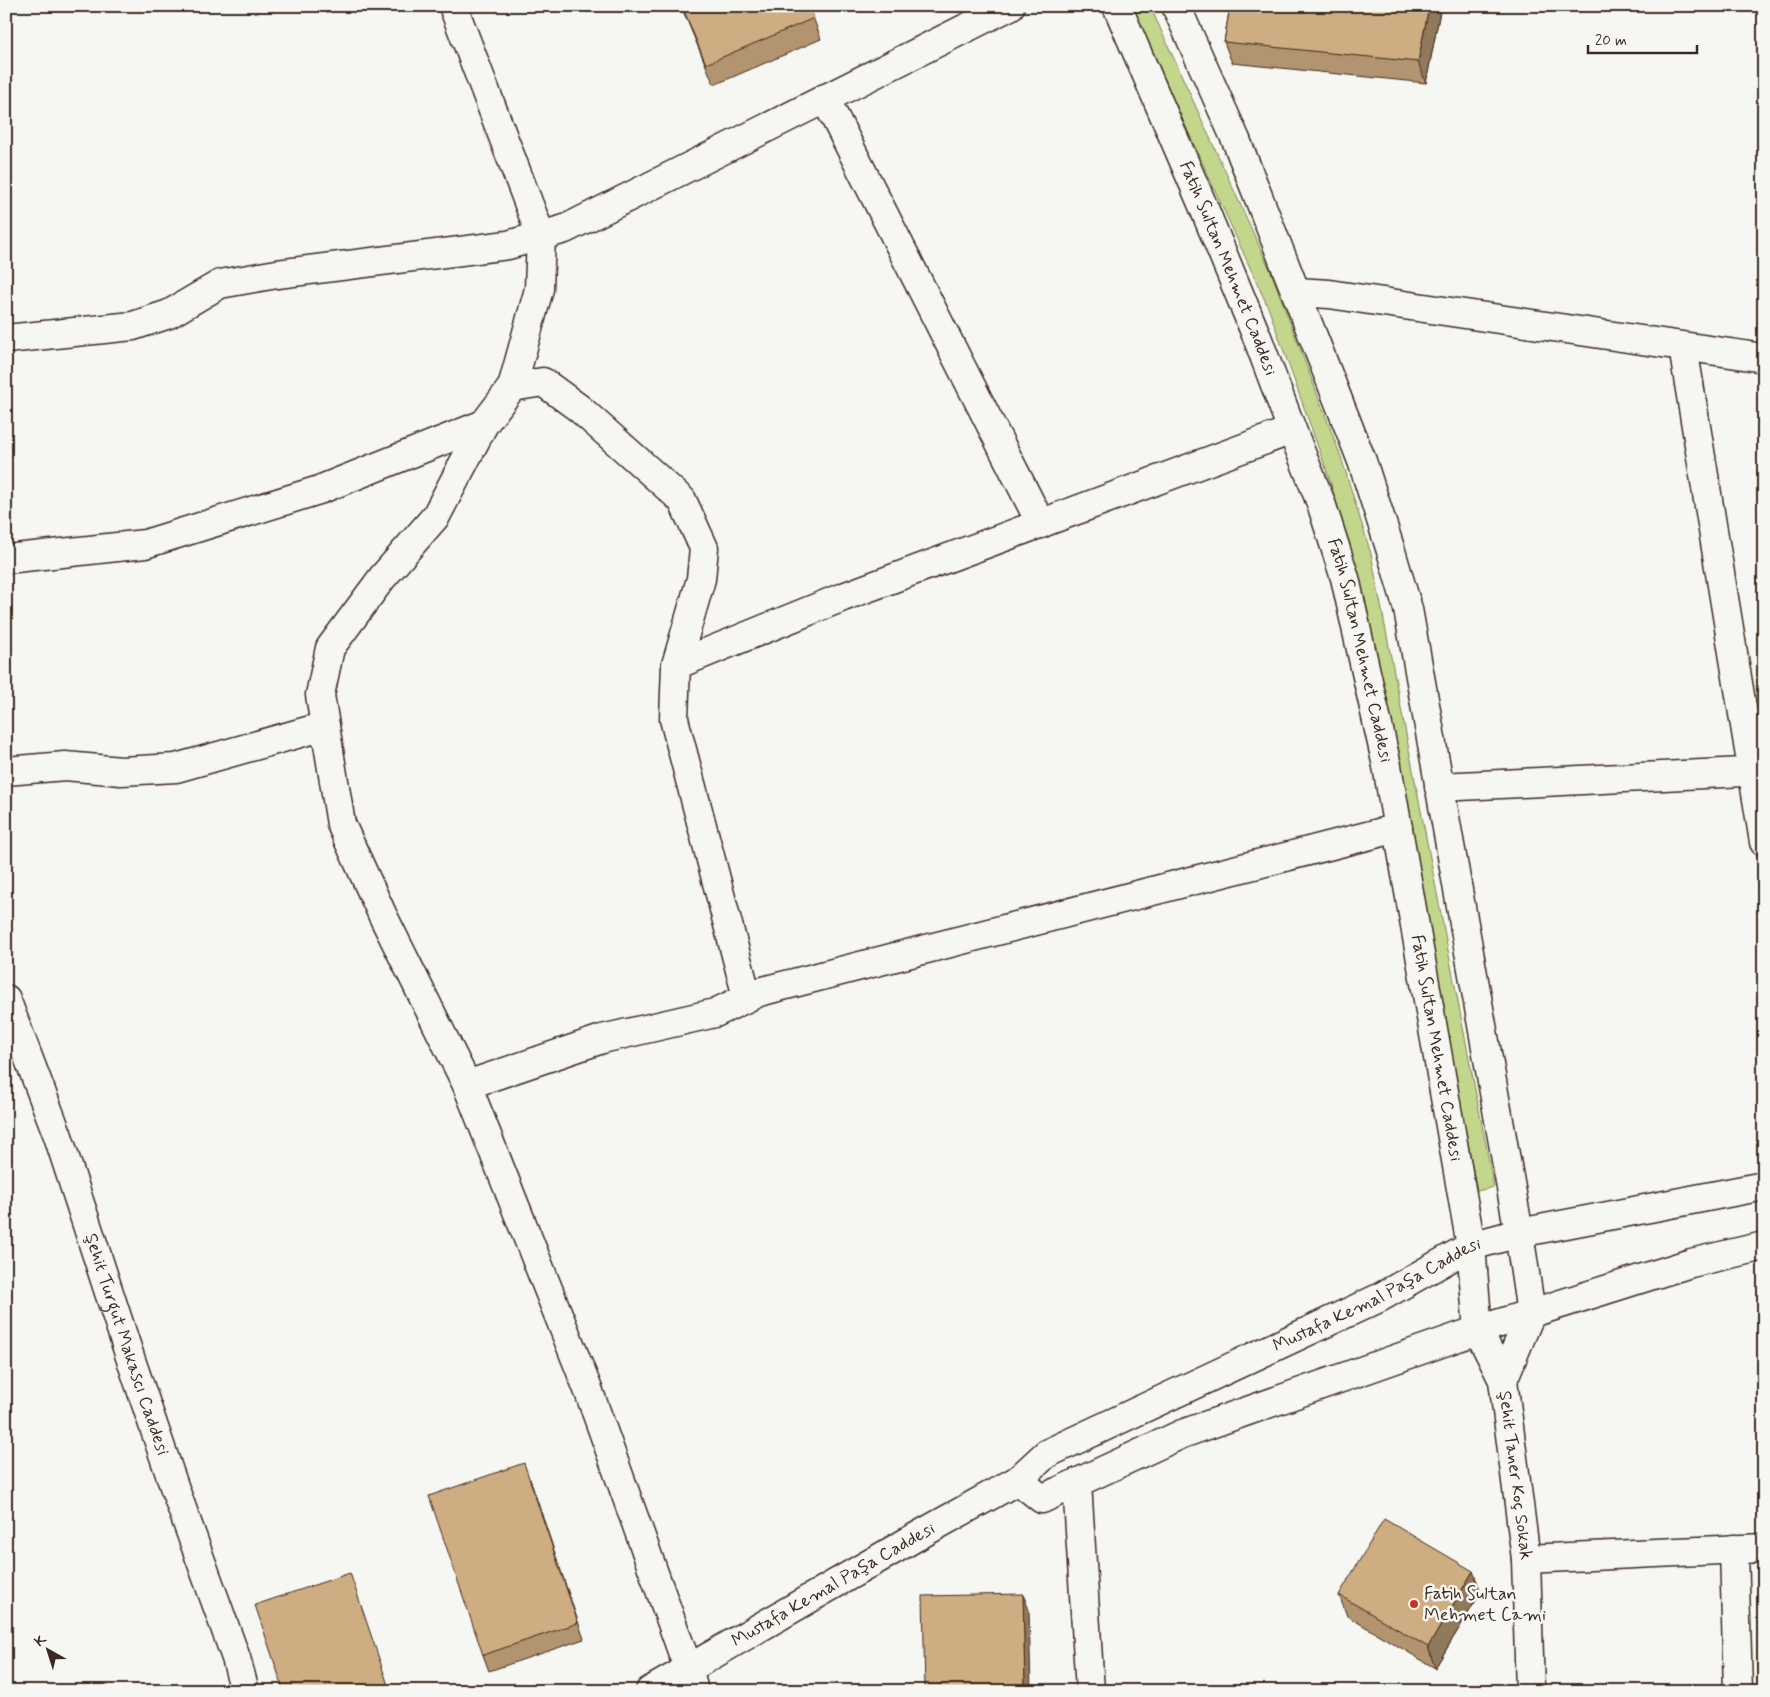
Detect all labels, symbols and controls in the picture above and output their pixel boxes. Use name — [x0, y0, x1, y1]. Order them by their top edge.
scale bar — [1588, 22, 1696, 54]
text: 20 m — [1595, 31, 1627, 51]
street label: Fatih Sultan Mehmet Caddesi — [1173, 158, 1282, 379]
street label: Fatih Sultan Mehmet Caddesi — [1321, 535, 1398, 765]
street label: Fatih Sultan Mehmet Caddesi — [1405, 933, 1468, 1163]
street label: Şehit Turgut Makascı Caddesi — [79, 1230, 175, 1459]
street label: Mustafa Kemal Paşa Caddesi — [1269, 1232, 1484, 1358]
street label: Şehit Taner Koç Sokak — [1492, 1389, 1538, 1561]
street label: Mustafa Kemal Paşa Caddesi — [727, 1517, 940, 1653]
place label: Fatih Sultan Mehmet Cami — [1424, 1582, 1546, 1627]
marker: Fatih Sultan Mehmet Cami — [1408, 1598, 1420, 1610]
north arrow — [22, 1624, 72, 1674]
text: K — [31, 1630, 51, 1651]

